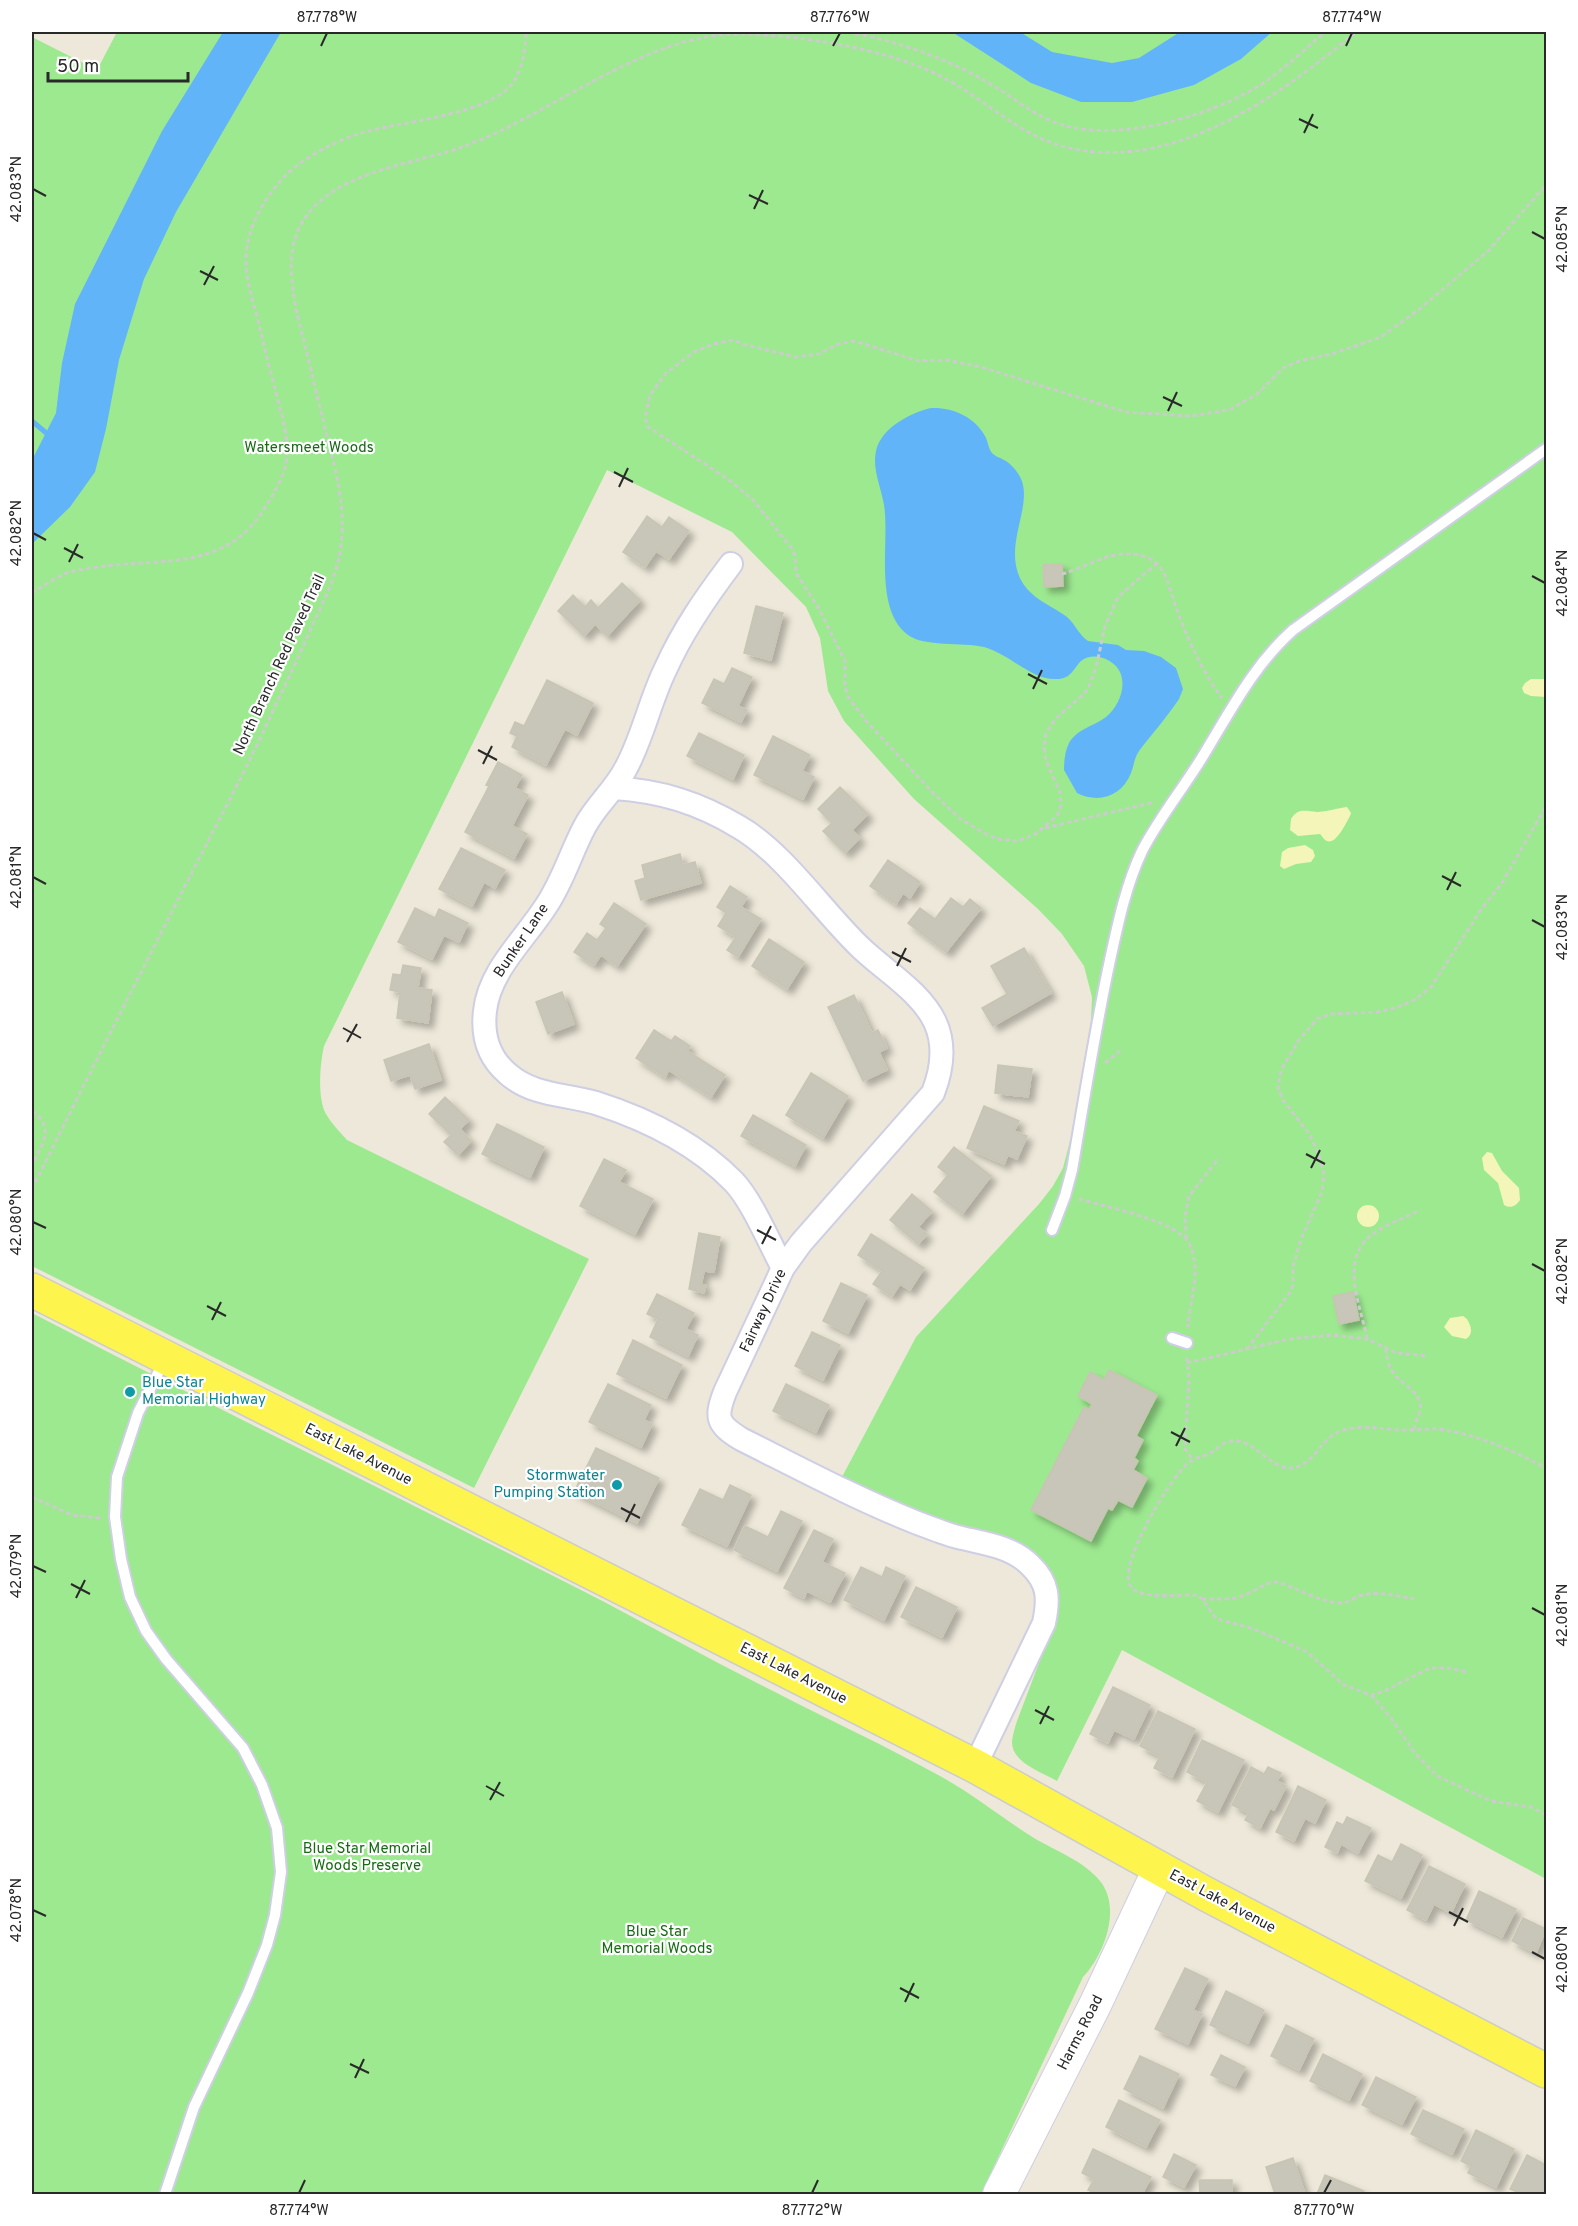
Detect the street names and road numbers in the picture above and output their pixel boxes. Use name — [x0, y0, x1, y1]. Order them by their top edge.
street label: North Branch Red Paved Trail — [230, 572, 330, 758]
street label: Bunker Lane — [490, 900, 554, 982]
street label: Fairway Drive — [736, 1266, 792, 1356]
street label: East Lake Avenue — [301, 1420, 415, 1490]
street label: East Lake Avenue — [736, 1639, 850, 1709]
street label: East Lake Avenue — [1166, 1866, 1278, 1938]
street label: Harms Road — [1054, 1992, 1108, 2074]

